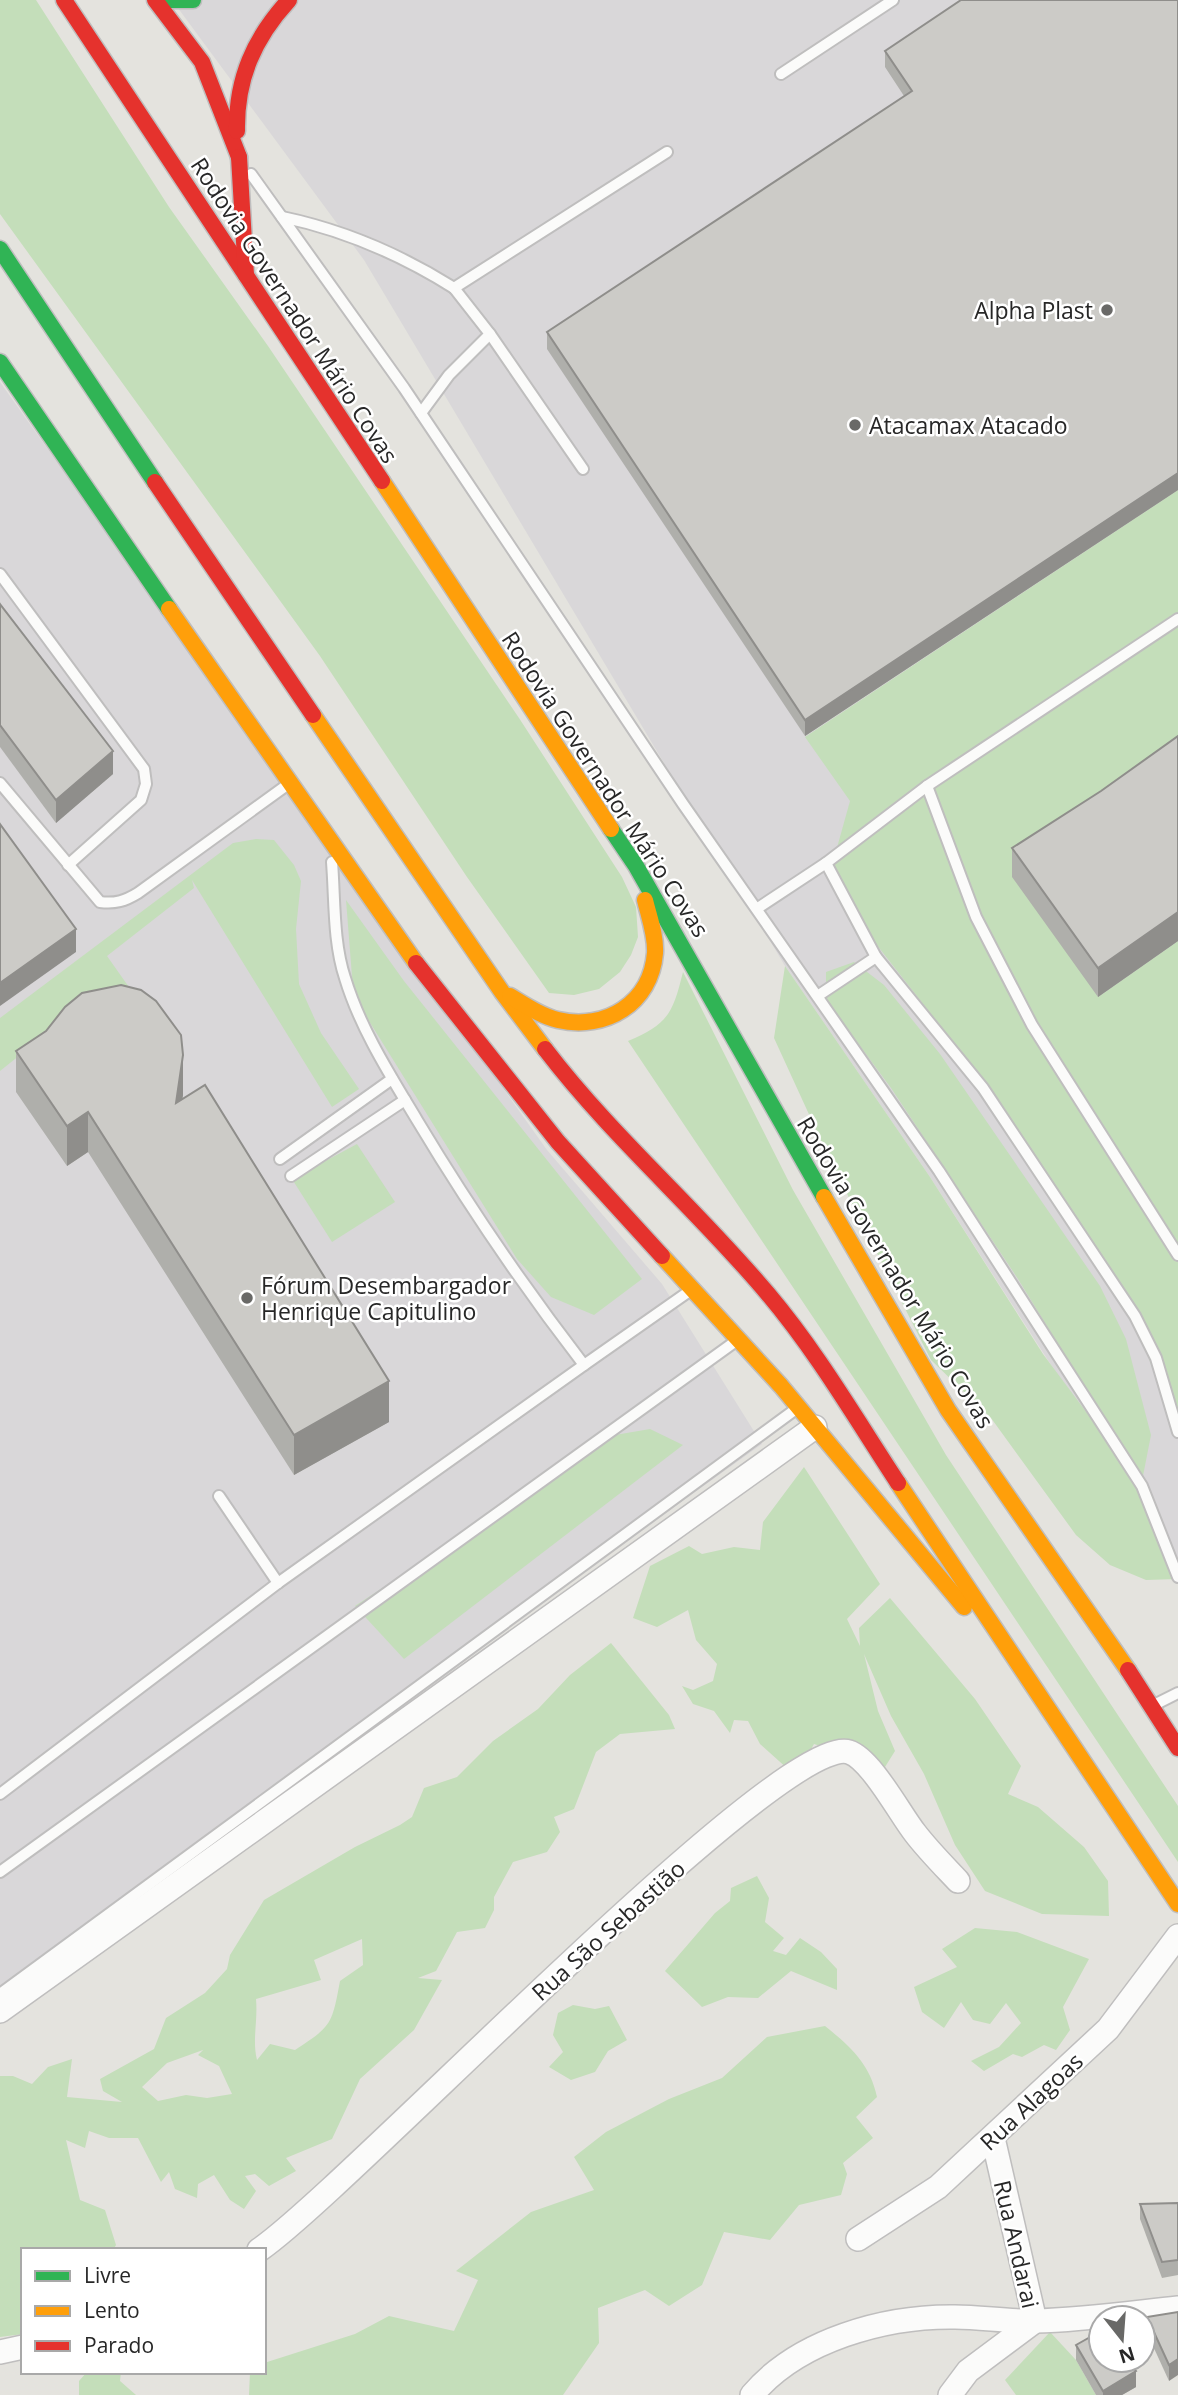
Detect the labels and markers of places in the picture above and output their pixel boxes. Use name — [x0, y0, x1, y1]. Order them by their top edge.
place label: Alpha Plast — [974, 294, 1093, 326]
marker: Alpha Plast — [1099, 302, 1115, 318]
place label: Atacamax Atacado — [869, 409, 1068, 441]
marker: Atacamax Atacado — [847, 417, 863, 433]
place label: Fórum Desembargador Henrique Capitulino — [261, 1269, 512, 1327]
marker: Fórum Desembargador Henrique Capitulino — [239, 1290, 255, 1306]

